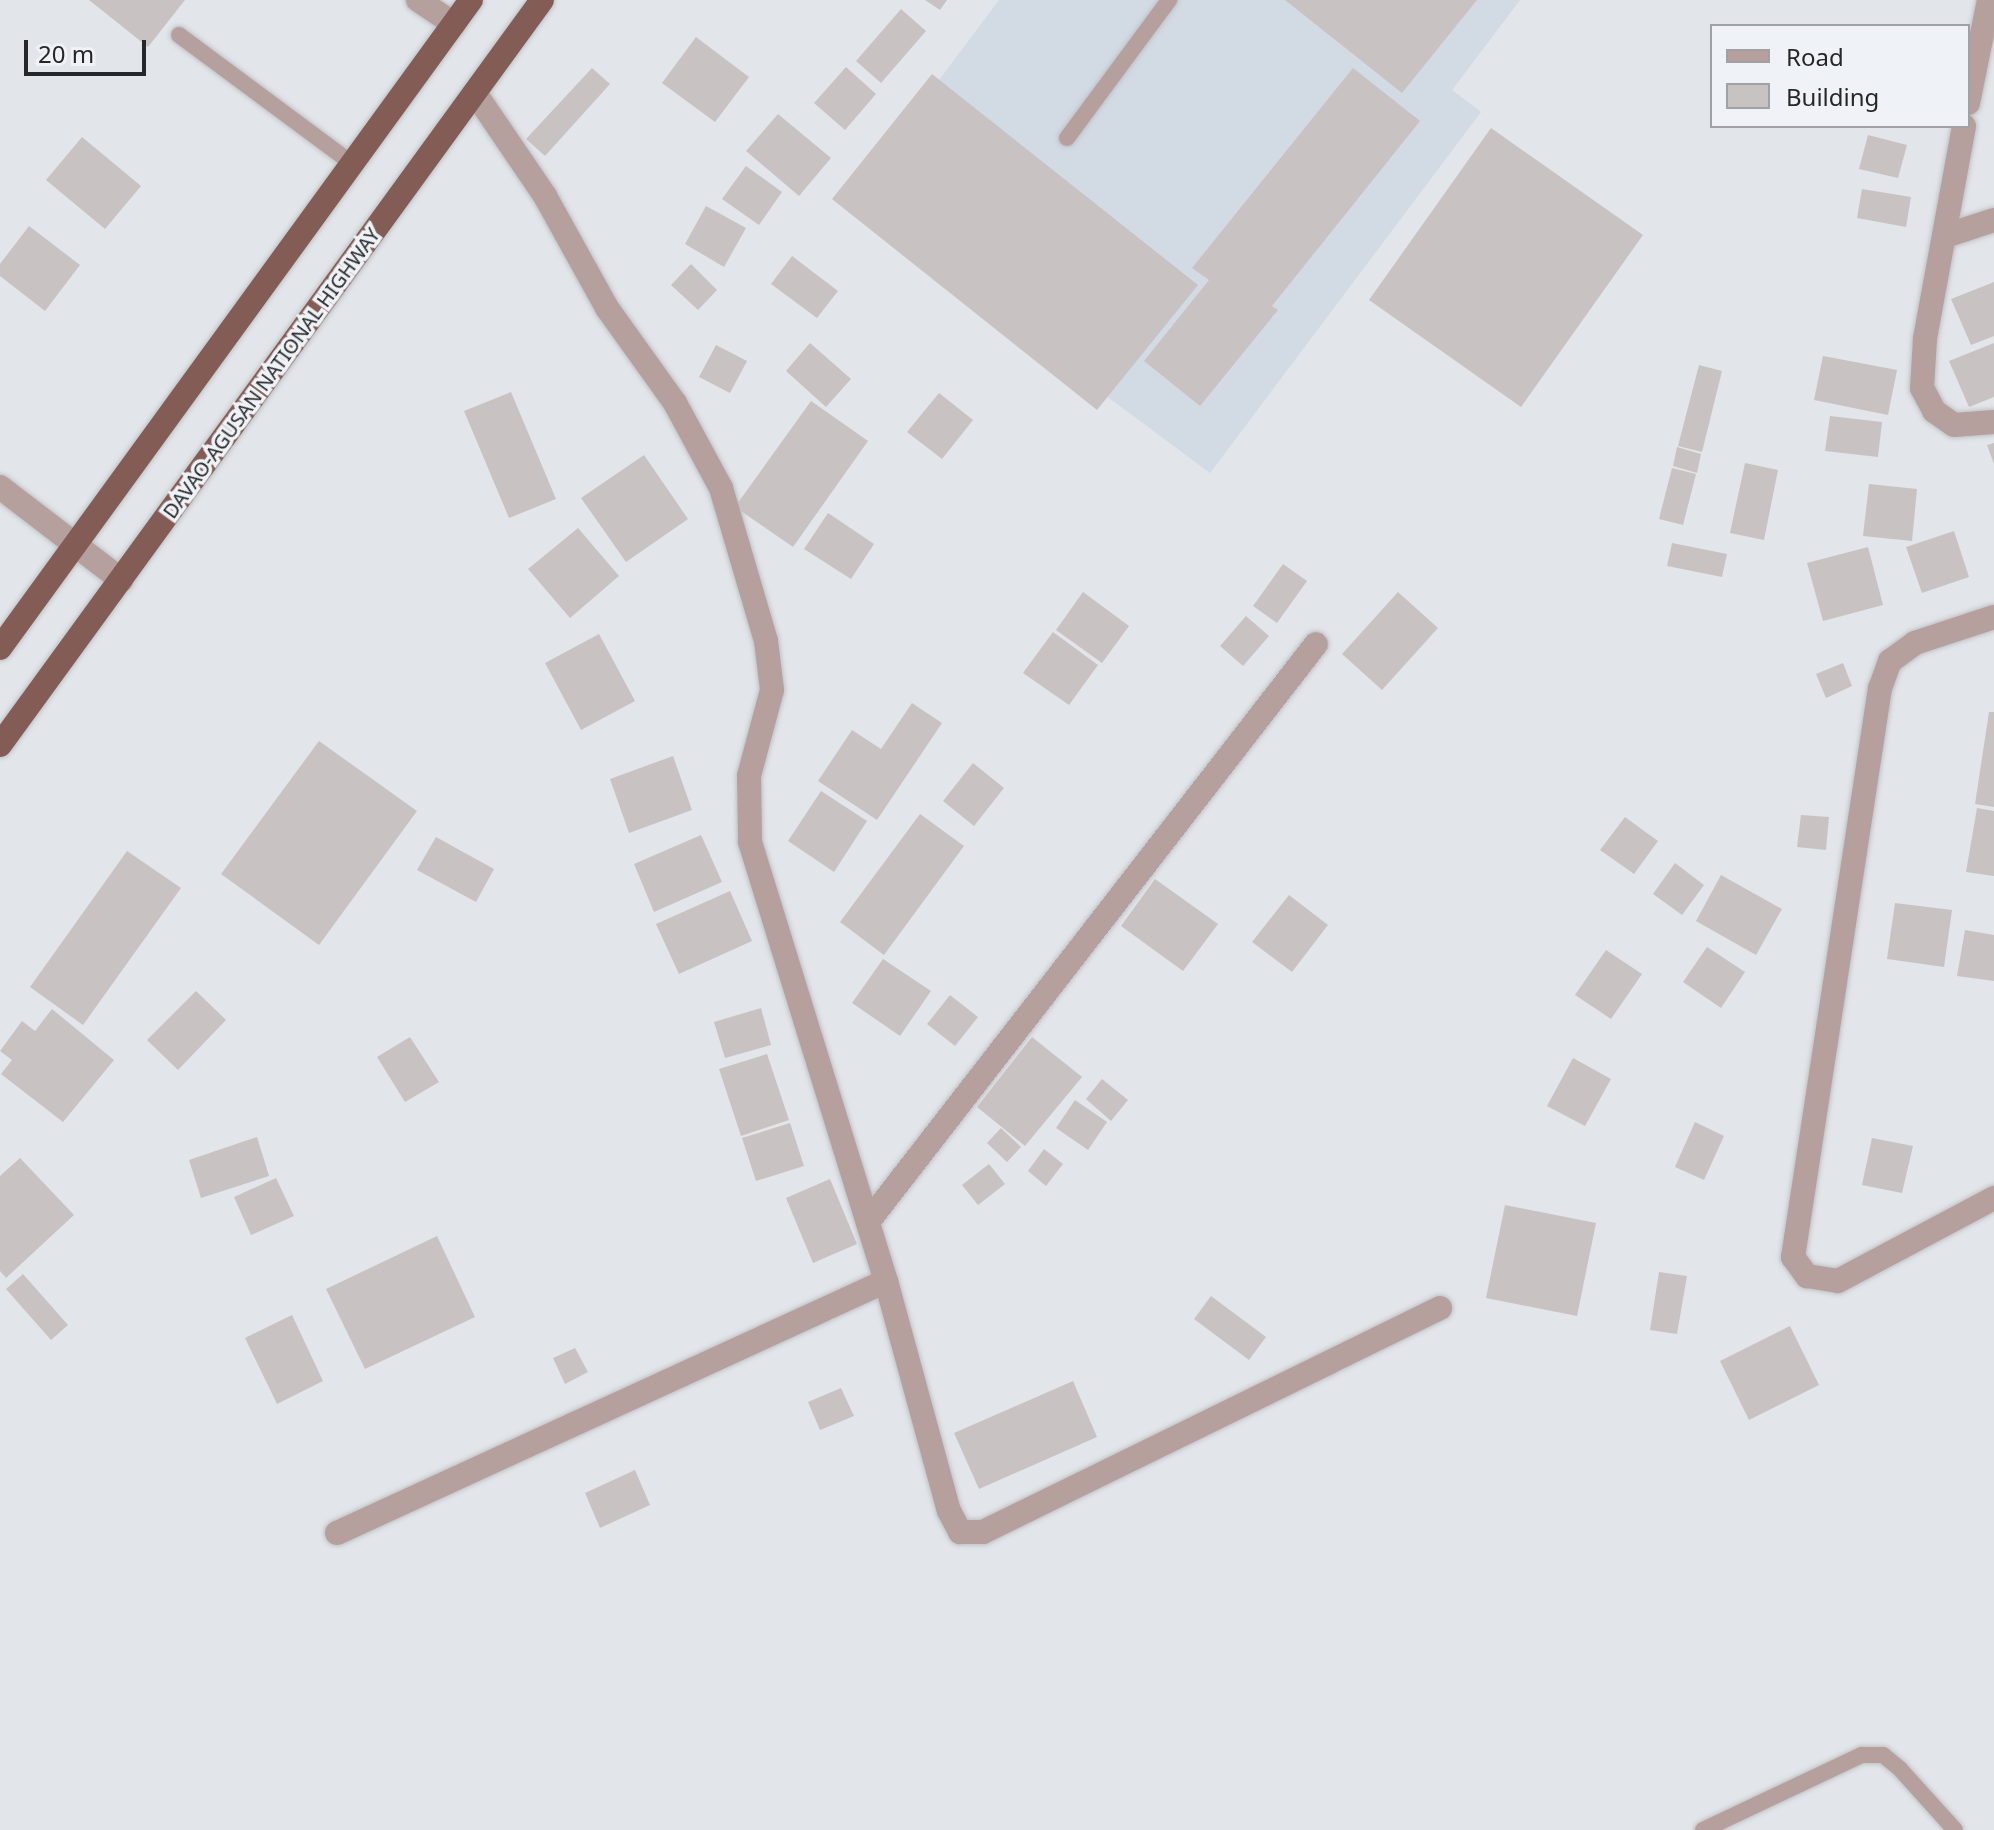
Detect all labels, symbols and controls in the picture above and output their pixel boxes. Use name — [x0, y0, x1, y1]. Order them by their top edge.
scale bar — [28, 24, 150, 74]
legend — [1710, 24, 1970, 128]
text: 20 m — [38, 37, 94, 70]
text: Road — [1786, 40, 1844, 73]
text: Building — [1786, 80, 1879, 113]
street label: DAVAO-AGUSAN NATIONAL HIGHWAY — [158, 223, 384, 523]

